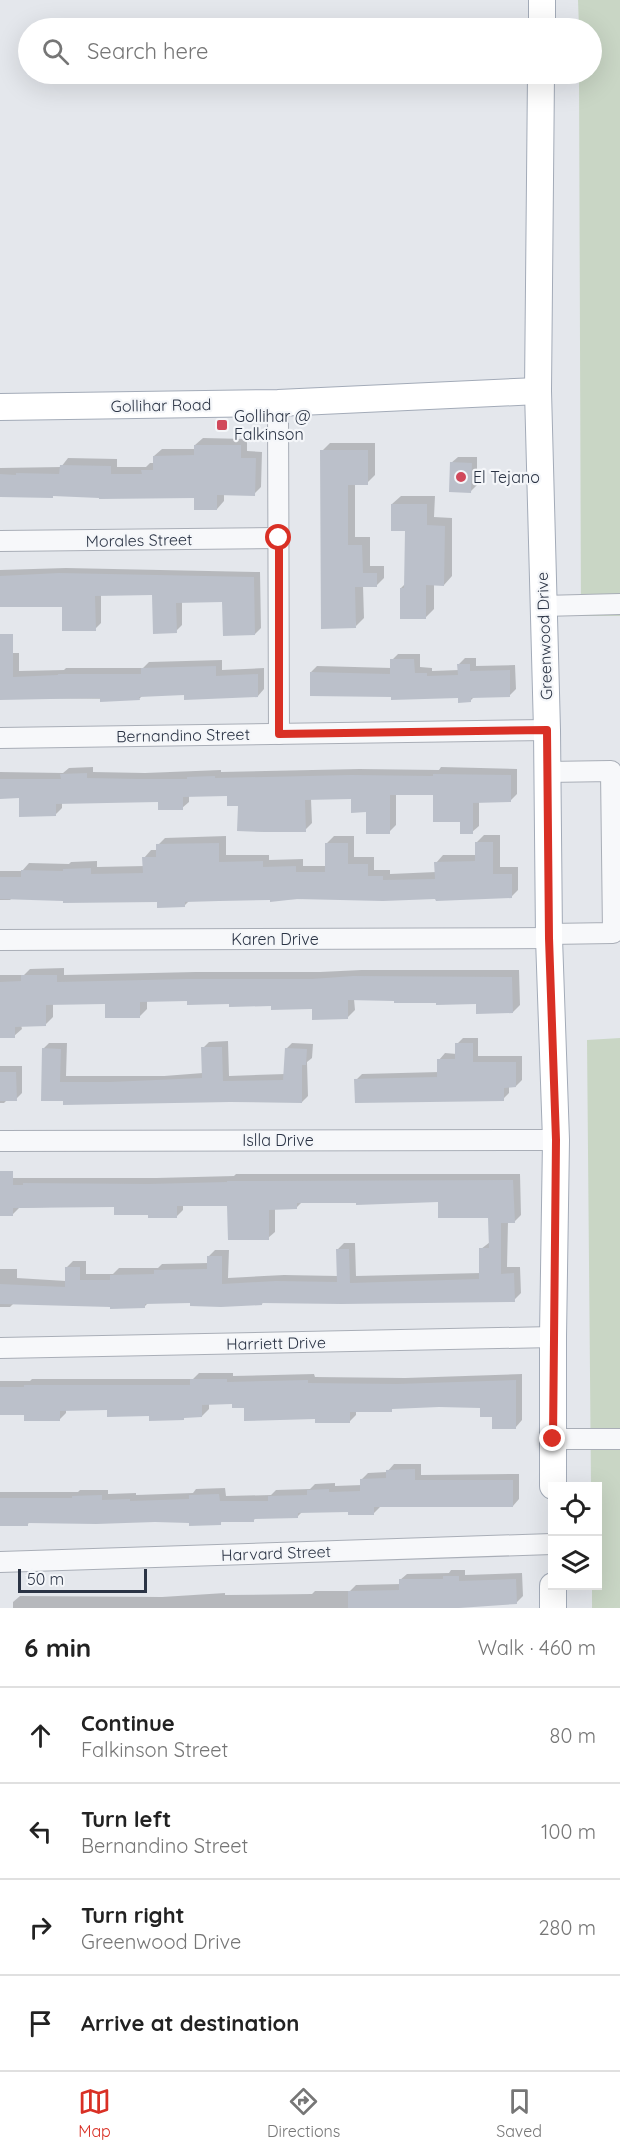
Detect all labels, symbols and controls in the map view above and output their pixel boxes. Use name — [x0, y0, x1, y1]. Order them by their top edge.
search box — [18, 18, 602, 84]
icon: search — [39, 35, 72, 68]
text: Search here — [87, 37, 208, 65]
street label: Gollihar Road — [111, 394, 211, 416]
place label: Gollihar @ Falkinson — [234, 406, 310, 444]
marker: Gollihar @ Falkinson — [215, 418, 229, 432]
place label: El Tejano — [473, 467, 540, 487]
marker: El Tejano — [454, 470, 468, 484]
route start — [265, 524, 291, 550]
street label: Morales Street — [85, 529, 193, 551]
street label: Greenwood Drive — [532, 572, 556, 700]
street label: Bernandino Street — [116, 724, 250, 746]
street label: Karen Drive — [231, 929, 319, 949]
street label: Islla Drive — [242, 1130, 314, 1150]
street label: Harriett Drive — [226, 1332, 326, 1354]
route end — [539, 1425, 565, 1451]
map controls — [548, 1482, 602, 1590]
button: locate — [548, 1482, 602, 1536]
button: layers — [548, 1536, 602, 1590]
street label: Harvard Street — [221, 1541, 331, 1565]
scale bar — [18, 1566, 147, 1594]
text: 50 m — [27, 1569, 64, 1589]
text: 6 min — [24, 1631, 91, 1664]
text: Walk · 460 m — [478, 1635, 596, 1660]
text: Continue — [81, 1709, 175, 1737]
icon: ahead — [24, 1719, 57, 1752]
text: 80 m — [550, 1723, 596, 1748]
text: Falkinson Street — [81, 1737, 228, 1762]
text: Turn left — [81, 1805, 171, 1833]
icon: left — [24, 1815, 57, 1848]
text: 100 m — [541, 1819, 596, 1844]
text: Bernandino Street — [81, 1833, 248, 1858]
text: Turn right — [81, 1901, 185, 1929]
icon: right — [24, 1911, 57, 1944]
text: 280 m — [539, 1915, 596, 1940]
text: Greenwood Drive — [81, 1929, 241, 1954]
icon: arrive — [24, 2007, 57, 2040]
text: Arrive at destination — [81, 2009, 299, 2037]
tab: Map — [78, 2085, 111, 2141]
tab: Directions — [267, 2085, 340, 2141]
tab: Saved — [496, 2085, 542, 2141]

